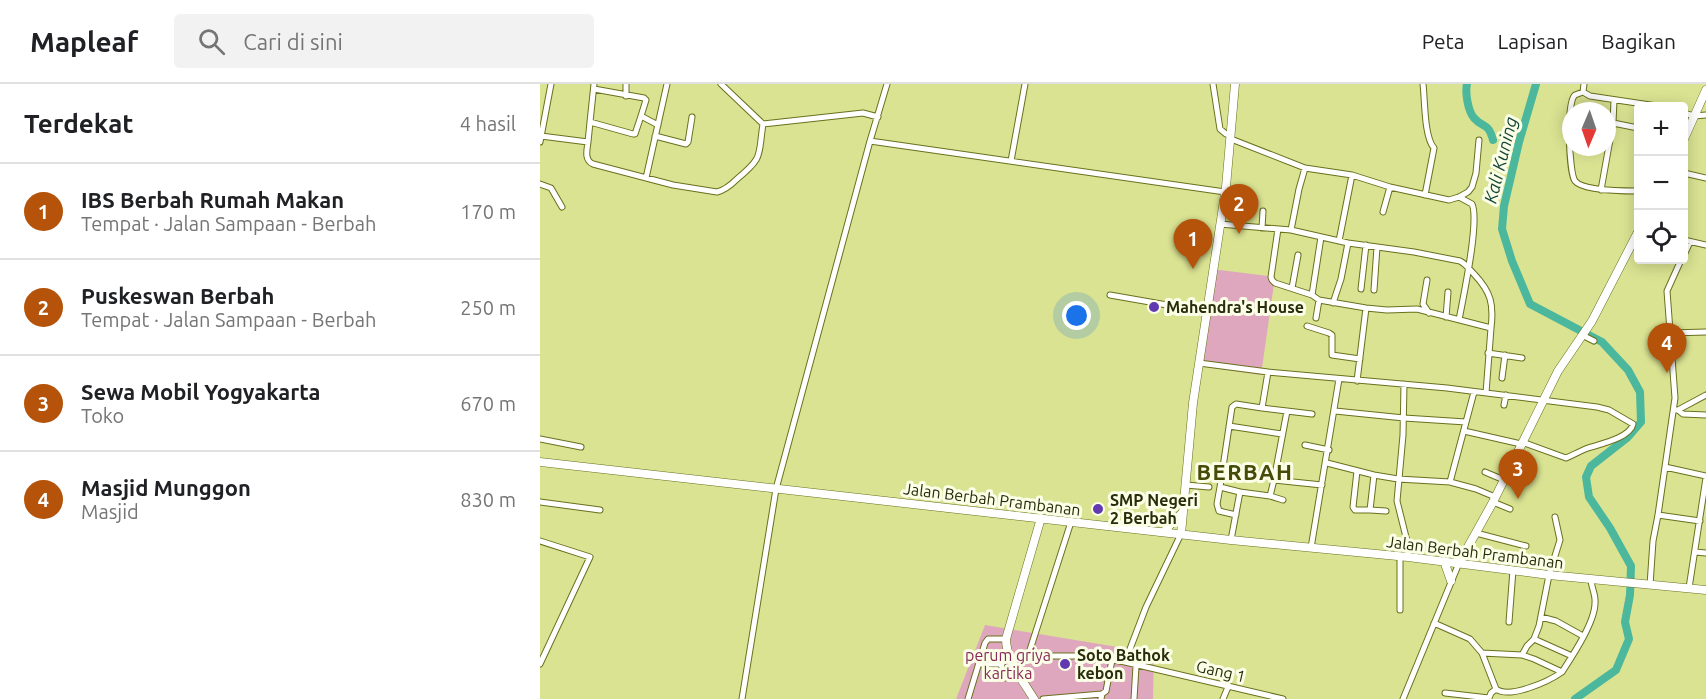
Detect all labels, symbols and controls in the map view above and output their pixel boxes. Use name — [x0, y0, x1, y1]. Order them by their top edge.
search box — [174, 14, 594, 68]
icon: search — [195, 25, 228, 58]
text: Mapleaf — [30, 26, 138, 57]
text: Cari di sini — [243, 29, 343, 54]
text: Peta — [1422, 29, 1465, 53]
text: Lapisan — [1498, 29, 1568, 53]
text: Bagikan — [1601, 29, 1676, 53]
north arrow — [1562, 102, 1616, 156]
map controls — [1634, 102, 1688, 264]
button: + — [1634, 102, 1688, 156]
text: Terdekat — [24, 109, 134, 138]
text: 4 hasil — [460, 112, 516, 135]
water label: Kali Kuning — [1480, 114, 1520, 205]
button: − — [1634, 156, 1688, 210]
pin: 2 — [1220, 184, 1258, 234]
text: IBS Berbah Rumah Makan — [81, 187, 344, 212]
text: 1 — [38, 200, 49, 223]
text: 170 m — [460, 200, 516, 223]
button: locate — [1634, 210, 1688, 264]
text: Tempat · Jalan Sampaan - Berbah — [81, 212, 376, 235]
pin: 1 — [1174, 220, 1212, 269]
text: Puskeswan Berbah — [81, 283, 274, 308]
text: 2 — [38, 296, 49, 319]
text: 250 m — [460, 296, 516, 319]
place label: Mahendra's House — [1166, 298, 1304, 316]
marker: Mahendra's House — [1147, 300, 1161, 314]
your location — [1062, 301, 1091, 330]
text: Tempat · Jalan Sampaan - Berbah — [81, 308, 376, 331]
pin: 4 — [1648, 324, 1686, 373]
text: Sewa Mobil Yogyakarta — [81, 379, 320, 404]
text: 3 — [38, 392, 49, 415]
text: 670 m — [460, 392, 516, 415]
text: Toko — [81, 404, 124, 427]
pin: 3 — [1498, 450, 1538, 499]
district label: BERBAH — [1197, 459, 1293, 484]
text: Masjid Munggon — [81, 475, 251, 500]
street label: Jalan Berbah Prambanan — [902, 479, 1082, 519]
text: 4 — [38, 488, 49, 511]
text: 830 m — [460, 488, 516, 511]
place label: SMP Negeri 2 Berbah — [1110, 491, 1198, 527]
text: Masjid — [81, 500, 139, 523]
marker: SMP Negeri 2 Berbah — [1091, 502, 1105, 516]
street label: Jalan Berbah Prambanan — [1385, 532, 1565, 572]
park label: perum griya kartika — [965, 646, 1051, 682]
place label: Soto Bathok kebon — [1077, 646, 1170, 682]
marker: Soto Bathok kebon — [1058, 657, 1072, 671]
street label: Gang 1 — [1195, 657, 1247, 685]

